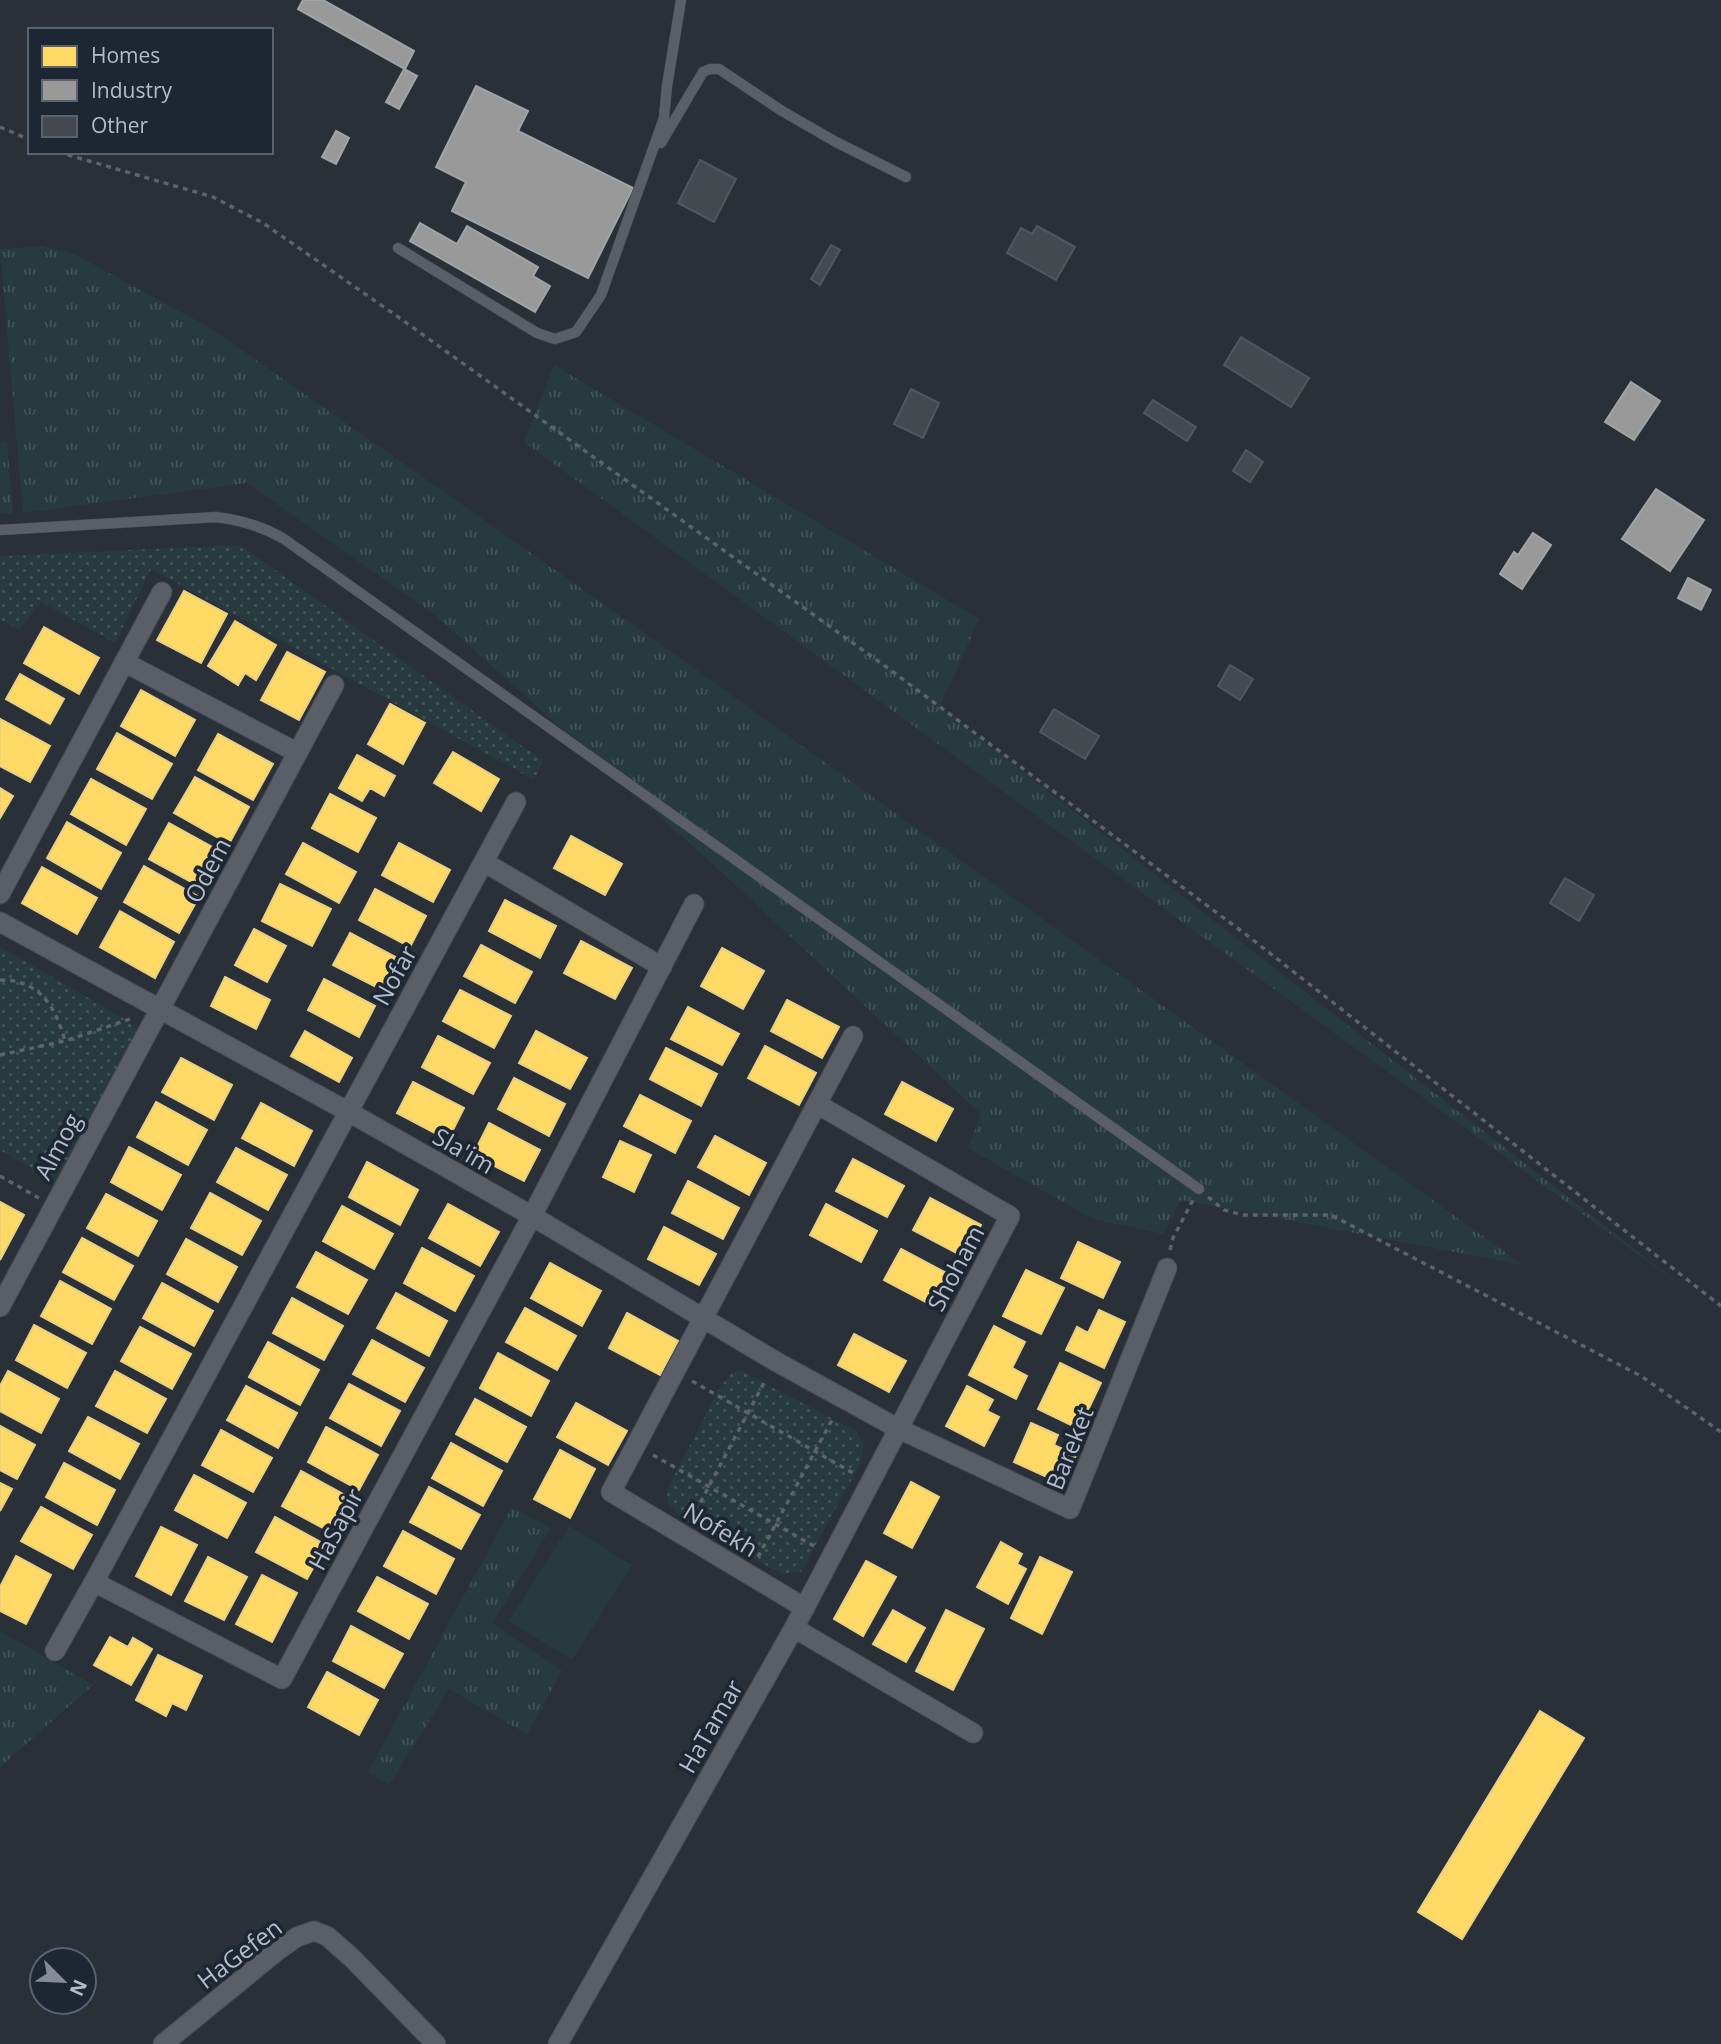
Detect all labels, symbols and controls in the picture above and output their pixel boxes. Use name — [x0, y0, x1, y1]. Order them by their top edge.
legend — [28, 28, 273, 154]
text: Homes — [91, 41, 160, 69]
text: Industry — [91, 76, 173, 104]
text: Other — [91, 111, 148, 139]
street label: Odem — [176, 832, 238, 908]
street label: Nofar — [364, 939, 424, 1011]
street label: Almog — [26, 1107, 88, 1185]
street label: Sla'im — [427, 1119, 501, 1181]
street label: Shoham — [919, 1219, 991, 1317]
street label: Bareket — [1037, 1402, 1101, 1494]
street label: HaSapir — [300, 1482, 370, 1576]
street label: Nofekh — [678, 1494, 764, 1564]
street label: HaTamar — [670, 1673, 750, 1779]
street label: HaGefen — [190, 1910, 288, 1996]
north arrow — [28, 1946, 98, 2016]
text: N — [64, 1976, 94, 2000]

